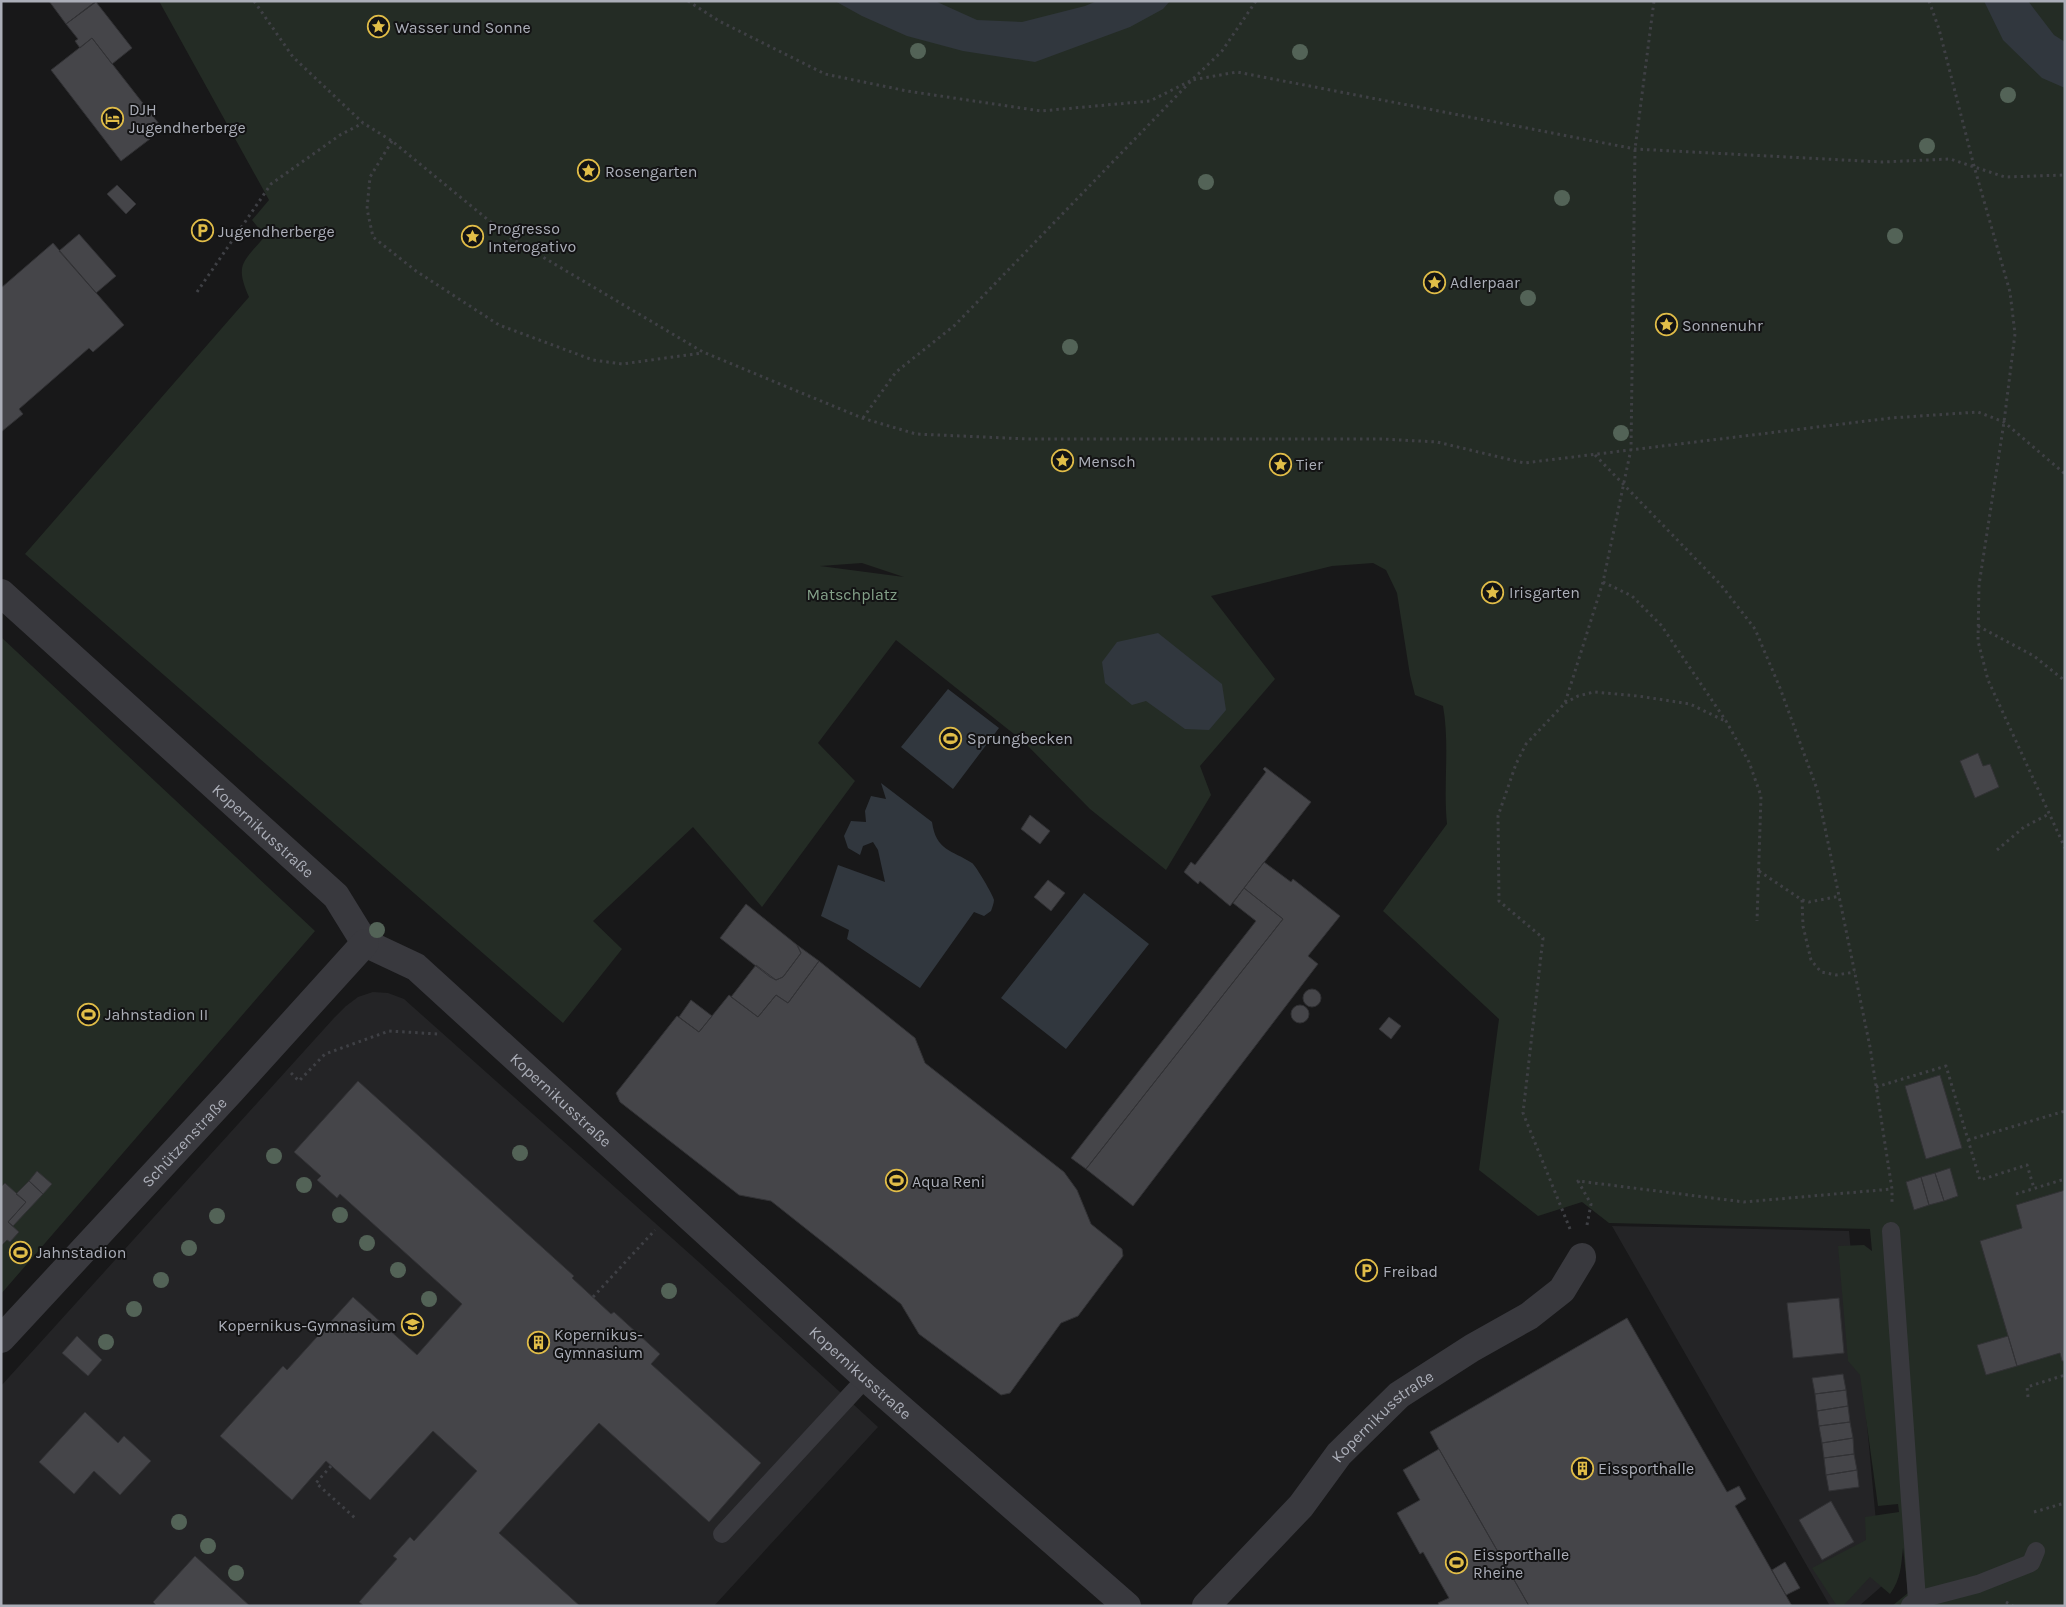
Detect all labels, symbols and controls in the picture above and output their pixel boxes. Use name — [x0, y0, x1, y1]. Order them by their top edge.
place icon: Wasser und Sonne — [367, 15, 391, 39]
place label: Wasser und Sonne — [395, 18, 531, 37]
place label: DJH Jugendherberge — [129, 100, 246, 137]
hotel icon: DJH Jugendherberge — [101, 106, 125, 130]
place icon: Rosengarten — [577, 159, 601, 183]
place label: Rosengarten — [605, 162, 697, 181]
parking icon: Jugendherberge — [190, 219, 214, 243]
place label: Progresso Interogativo — [488, 219, 576, 256]
place label: Jugendherberge — [218, 222, 335, 241]
place icon: Progresso Interogativo — [460, 225, 484, 249]
place icon: Adlerpaar — [1422, 270, 1446, 294]
place label: Adlerpaar — [1450, 273, 1520, 292]
place icon: Sonnenuhr — [1654, 313, 1678, 337]
place label: Sonnenuhr — [1682, 316, 1763, 335]
place icon: Mensch — [1050, 449, 1074, 473]
place label: Mensch — [1078, 452, 1136, 471]
place icon: Tier — [1268, 452, 1292, 476]
place label: Tier — [1296, 455, 1323, 474]
place icon: Irisgarten — [1481, 580, 1505, 604]
place label: Irisgarten — [1509, 583, 1580, 602]
park label: Matschplatz — [807, 585, 897, 604]
sports icon: Sprungbecken — [939, 726, 963, 750]
place label: Sprungbecken — [967, 729, 1073, 748]
street label: Kopernikusstraße — [209, 780, 318, 881]
sports icon: Jahnstadion II — [77, 1002, 101, 1026]
place label: Jahnstadion II — [105, 1005, 208, 1024]
street label: Kopernikusstraße — [507, 1049, 616, 1151]
street label: Schützenstraße — [138, 1093, 230, 1191]
sports icon: Aqua Reni — [884, 1169, 908, 1193]
place label: Aqua Reni — [912, 1172, 985, 1191]
sports icon: Jahnstadion — [8, 1240, 32, 1264]
place label: Jahnstadion — [36, 1243, 126, 1262]
parking icon: Freibad — [1355, 1259, 1379, 1283]
place label: Freibad — [1383, 1262, 1438, 1281]
school or university icon: Kopernikus-Gymnasium — [400, 1313, 424, 1337]
place label: Kopernikus-Gymnasium — [218, 1316, 396, 1335]
street label: Kopernikusstraße — [806, 1322, 916, 1423]
place label: Kopernikus- Gymnasium — [554, 1325, 643, 1362]
building icon: Kopernikus- Gymnasium — [526, 1331, 550, 1355]
street label: Kopernikusstraße — [1327, 1366, 1437, 1466]
building icon: Eissporthalle — [1570, 1456, 1594, 1480]
place label: Eissporthalle — [1598, 1459, 1694, 1478]
place label: Eissporthalle Rheine — [1473, 1545, 1569, 1582]
sports icon: Eissporthalle Rheine — [1445, 1551, 1469, 1575]

